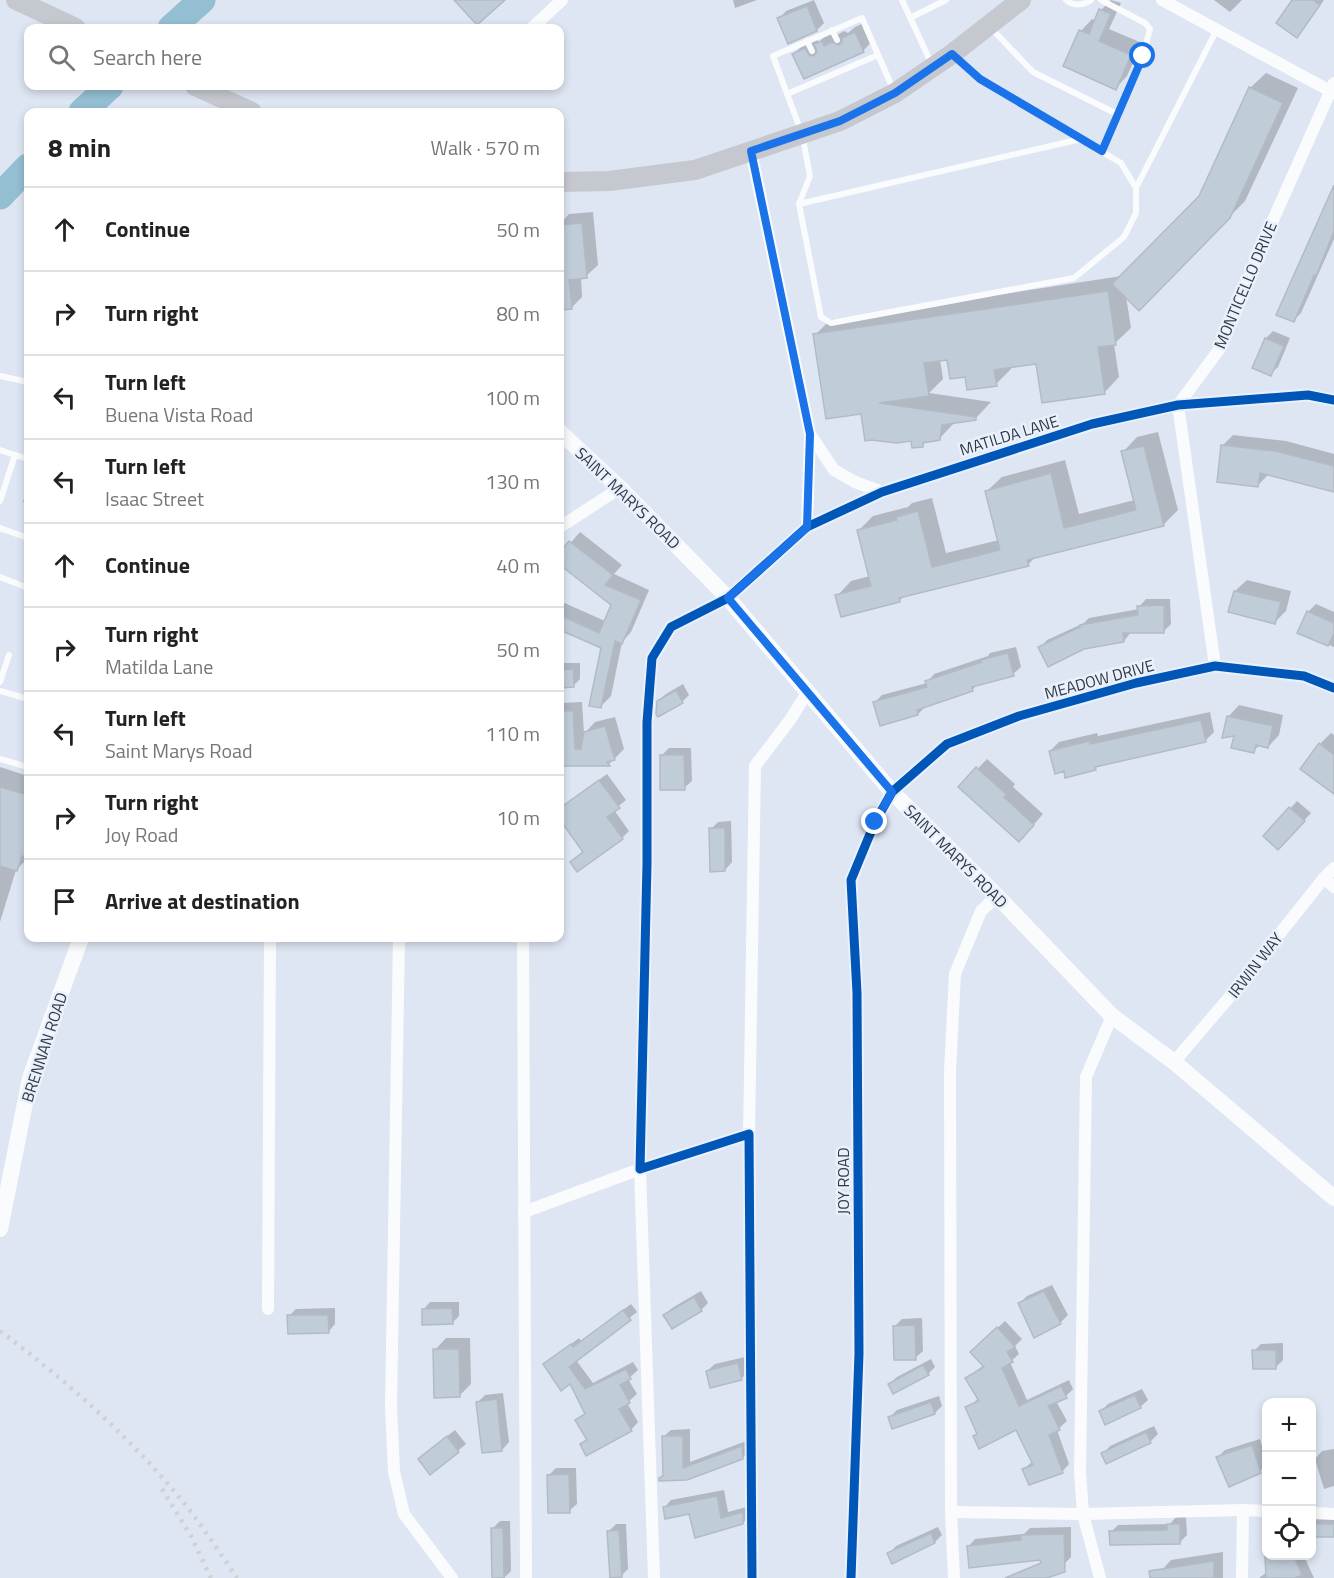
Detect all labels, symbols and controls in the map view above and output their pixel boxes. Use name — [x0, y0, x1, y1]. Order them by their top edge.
search box — [24, 24, 564, 90]
text: Search here — [93, 40, 202, 74]
icon: search — [45, 41, 78, 74]
route start — [1129, 42, 1155, 68]
text: 8 min — [48, 128, 111, 167]
text: Walk · 570 m — [431, 132, 540, 163]
text: Continue — [105, 212, 190, 246]
icon: ahead — [48, 213, 81, 246]
text: 50 m — [496, 214, 540, 245]
street label: MONTICELLO DRIVE — [1207, 218, 1283, 352]
text: Turn right — [105, 296, 199, 330]
icon: right — [48, 297, 81, 330]
text: 80 m — [496, 298, 540, 329]
text: Turn left — [105, 365, 186, 399]
icon: left — [48, 381, 81, 414]
text: 100 m — [485, 382, 540, 413]
text: Buena Vista Road — [105, 399, 253, 430]
street label: MATILDA LANE — [957, 409, 1062, 461]
street label: SAINT MARYS ROAD — [570, 441, 686, 555]
text: Turn left — [105, 449, 186, 483]
icon: left — [48, 465, 81, 498]
text: 130 m — [485, 466, 540, 497]
text: Isaac Street — [105, 483, 204, 514]
text: Continue — [105, 548, 190, 582]
icon: ahead — [48, 549, 81, 582]
text: 40 m — [496, 550, 540, 581]
text: Turn right — [105, 617, 199, 651]
icon: right — [48, 633, 81, 666]
text: 50 m — [496, 634, 540, 665]
text: Matilda Lane — [105, 651, 213, 682]
street label: MEADOW DRIVE — [1042, 653, 1157, 705]
text: Turn left — [105, 701, 186, 735]
icon: left — [48, 717, 81, 750]
text: 110 m — [485, 718, 540, 749]
text: Saint Marys Road — [105, 735, 253, 766]
text: Turn right — [105, 785, 199, 819]
street label: SAINT MARYS ROAD — [899, 799, 1013, 913]
icon: right — [48, 801, 81, 834]
text: 10 m — [496, 802, 540, 833]
route end — [861, 808, 887, 834]
text: Joy Road — [105, 819, 178, 850]
text: Arrive at destination — [105, 884, 300, 918]
icon: arrive — [48, 885, 81, 918]
street label: IRWIN WAY — [1222, 927, 1289, 1003]
street label: BRENNAN ROAD — [15, 989, 73, 1105]
street label: JOY ROAD — [831, 1148, 855, 1214]
map controls — [1262, 1398, 1316, 1560]
button: + — [1262, 1398, 1316, 1452]
button: − — [1262, 1452, 1316, 1506]
button: locate — [1262, 1506, 1316, 1560]

